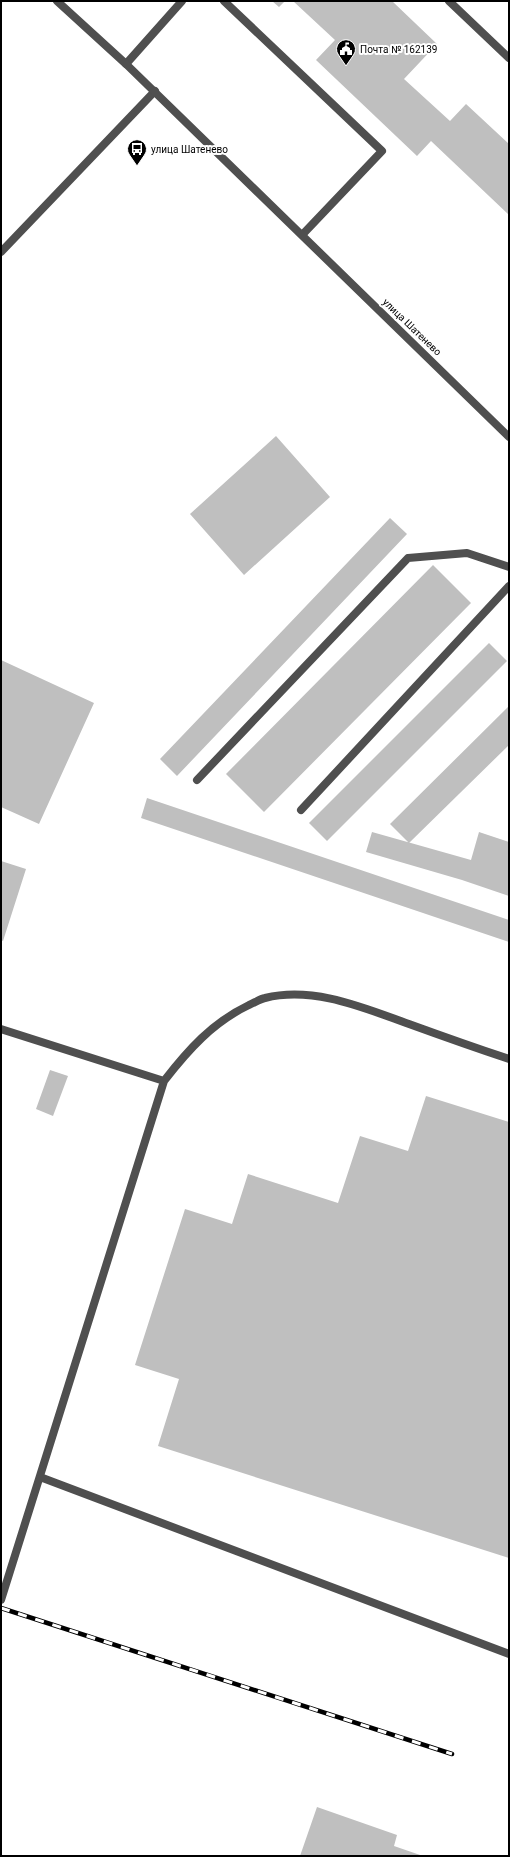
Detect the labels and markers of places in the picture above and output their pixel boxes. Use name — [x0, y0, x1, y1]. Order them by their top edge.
public building icon: Почта № 162139 — [335, 38, 357, 66]
place label: Почта № 162139 — [360, 44, 437, 55]
bus stop icon: улица Шатенево — [126, 138, 148, 166]
place label: улица Шатенево — [151, 144, 228, 155]

